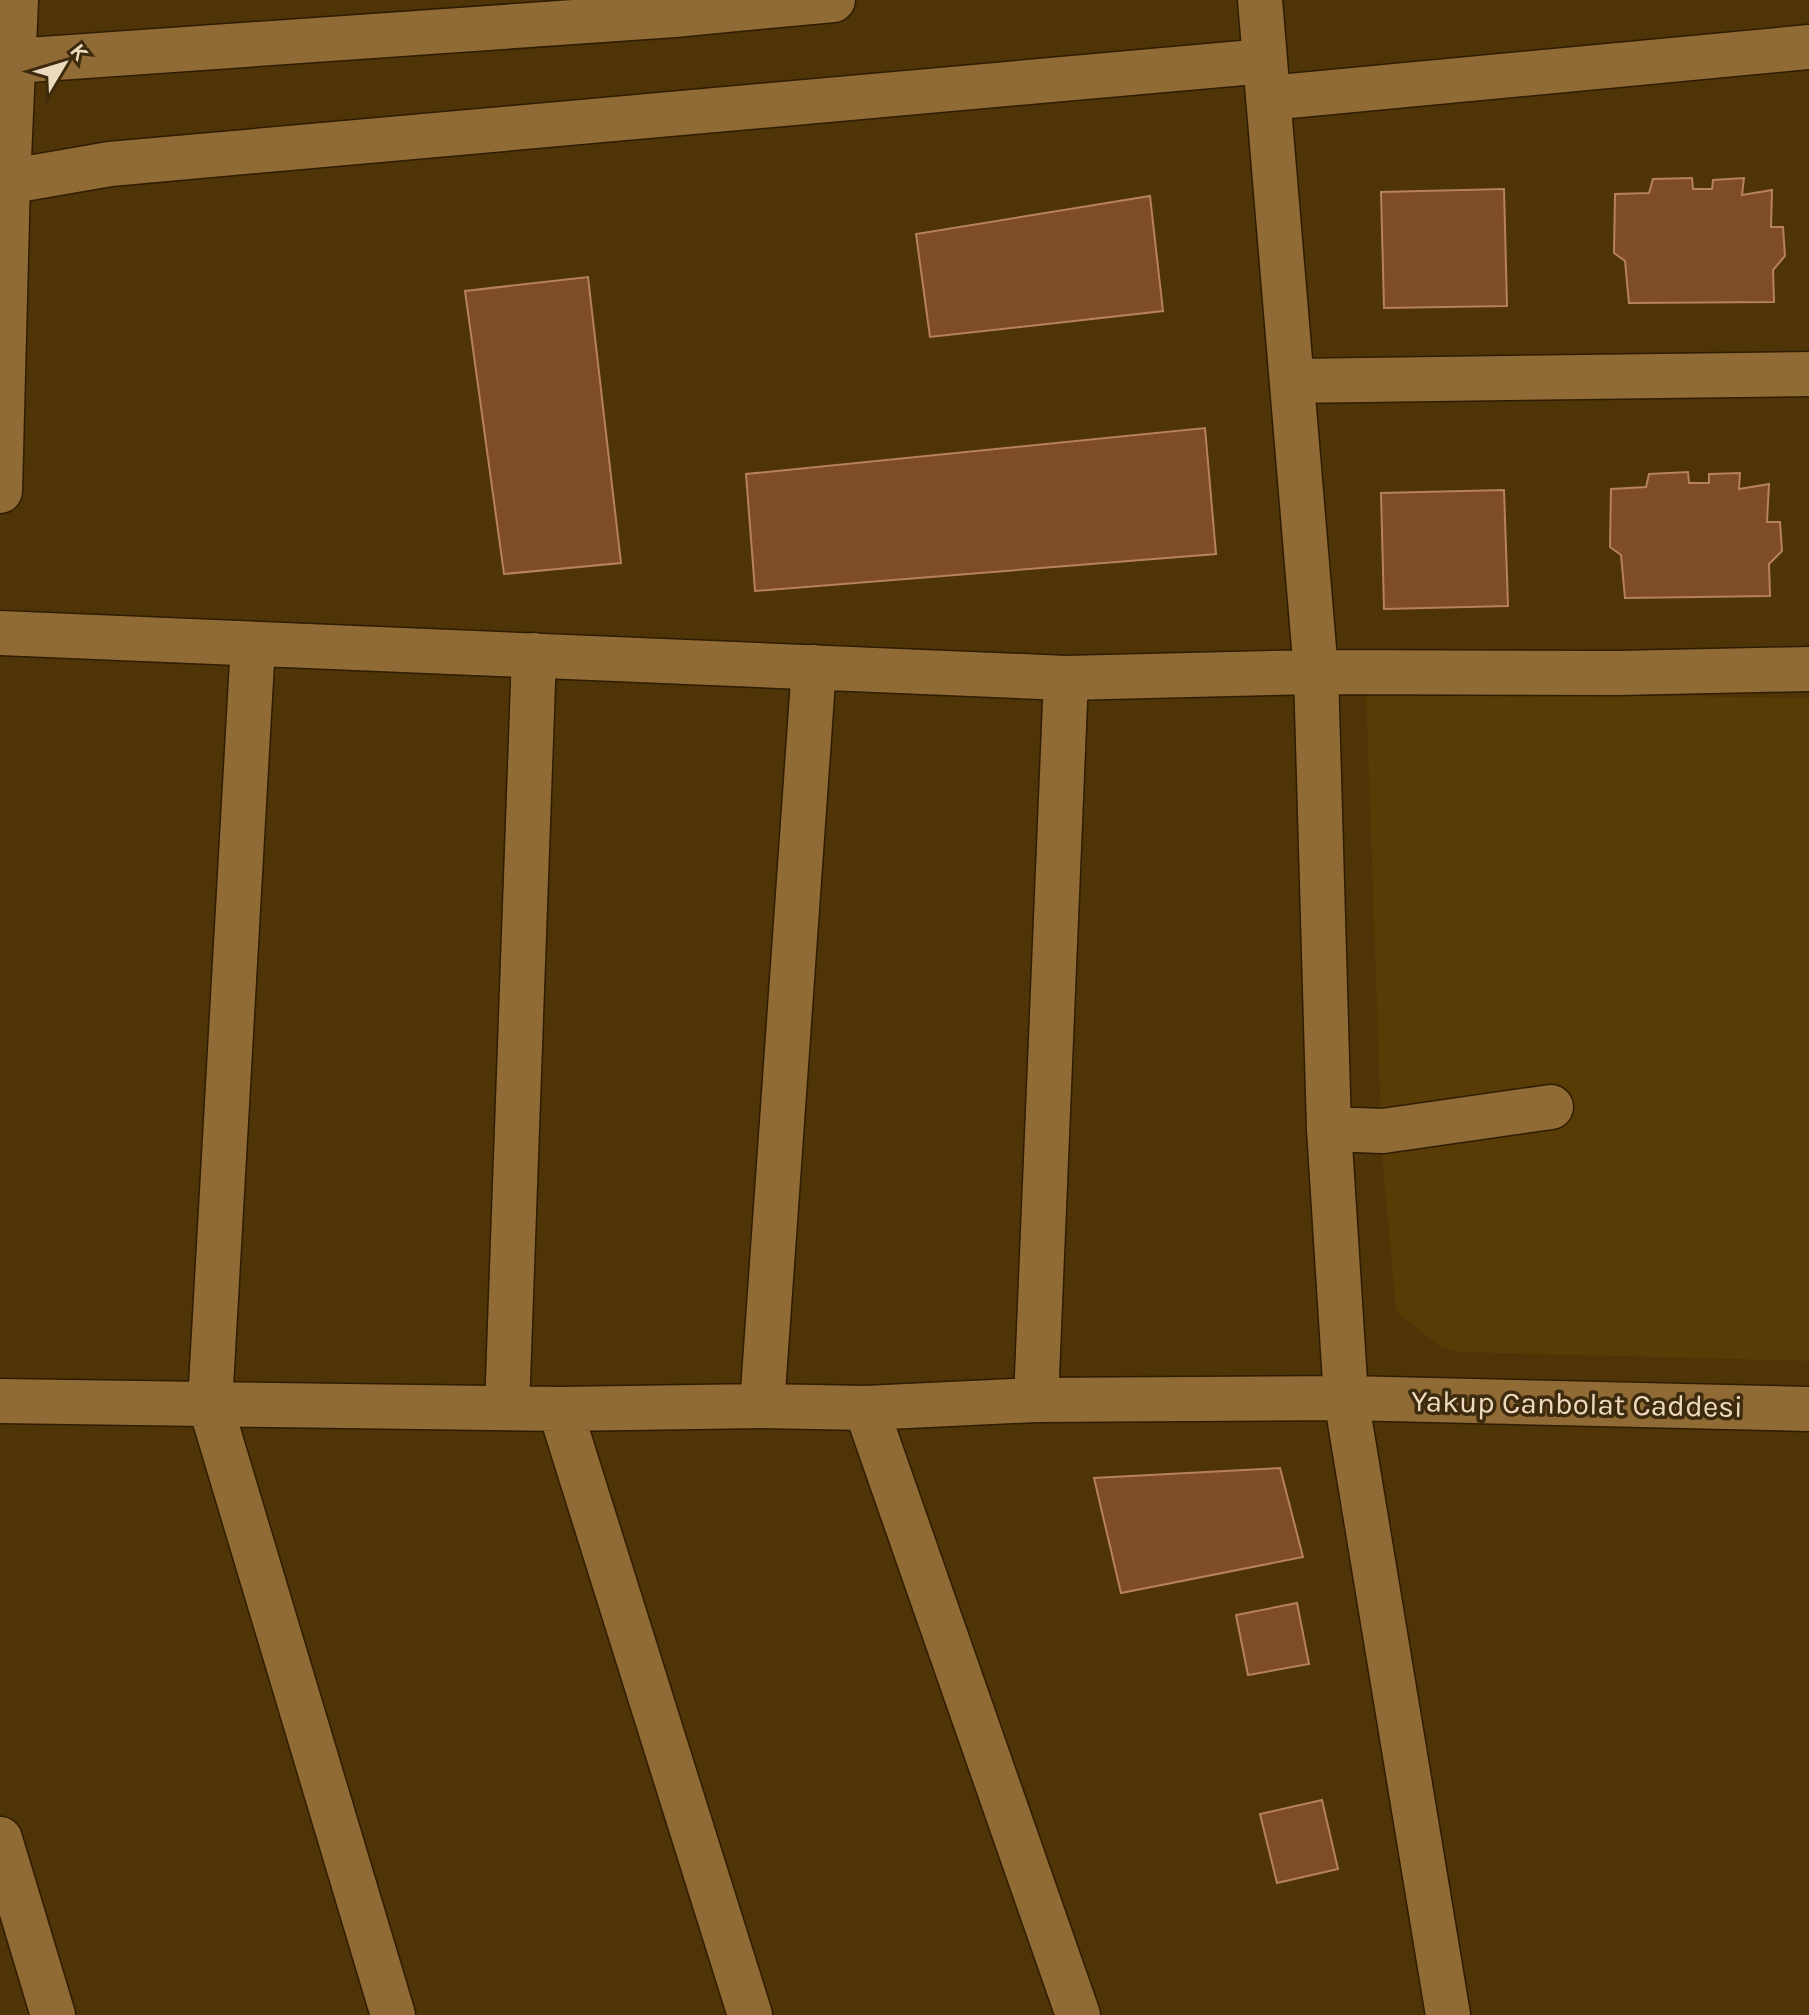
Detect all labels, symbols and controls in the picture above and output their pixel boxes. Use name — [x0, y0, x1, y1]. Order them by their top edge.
north arrow — [24, 24, 104, 104]
text: K — [64, 39, 94, 66]
street label: Yakup Canbolat Caddesi — [1411, 1383, 1743, 1425]

